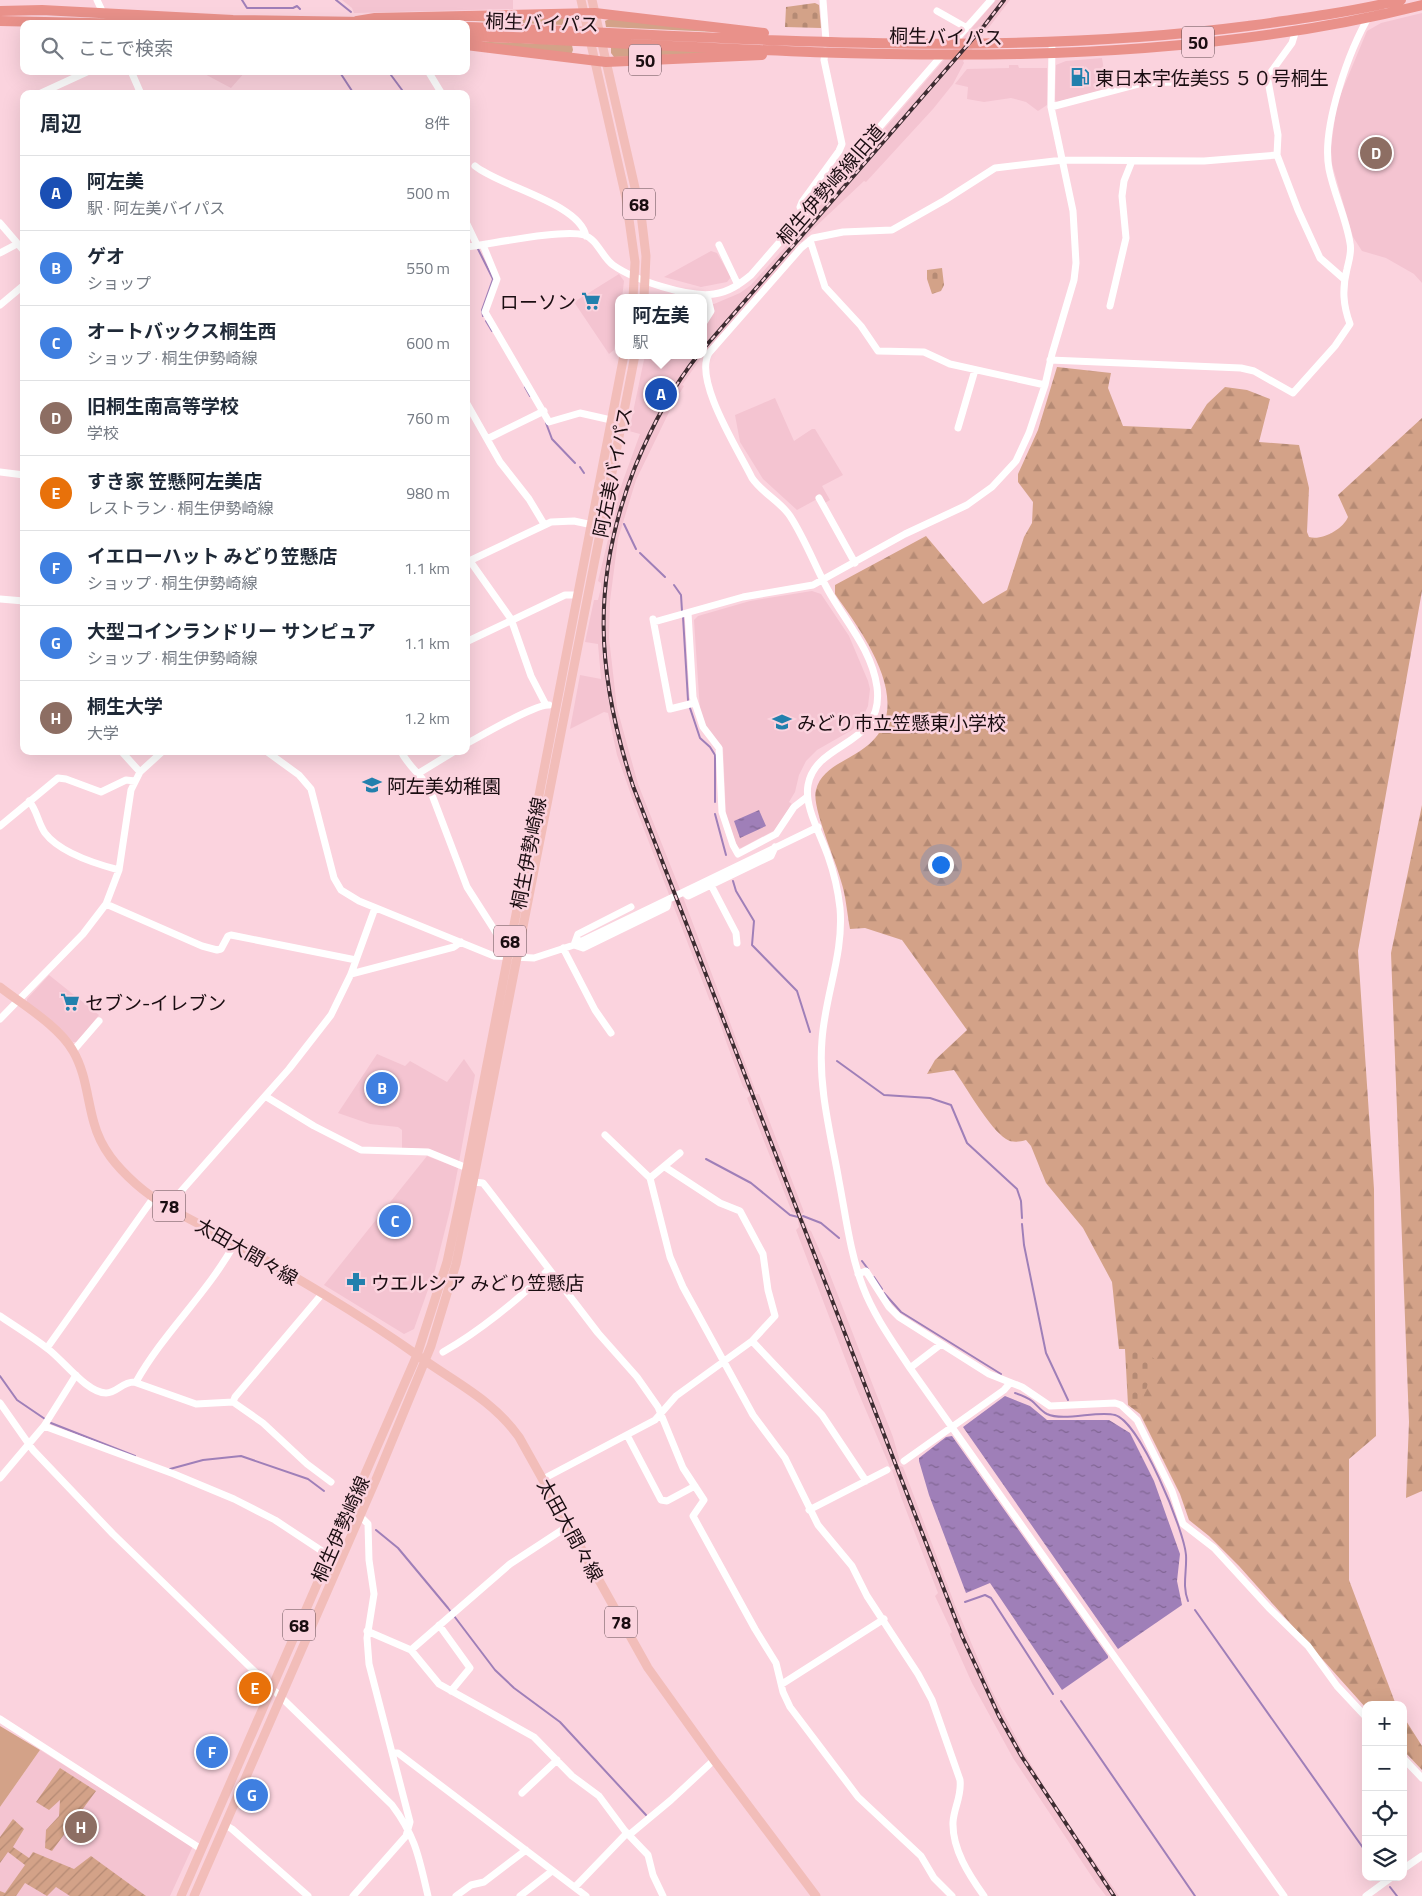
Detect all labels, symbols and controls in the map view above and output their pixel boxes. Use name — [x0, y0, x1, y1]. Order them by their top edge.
street label: 桐生バイパス — [485, 6, 599, 38]
search box — [20, 20, 470, 75]
street label: 桐生バイパス — [889, 21, 1003, 51]
road number: 50 — [1182, 27, 1214, 58]
text: ここで検索 — [78, 33, 173, 62]
icon: search — [38, 34, 66, 62]
road number: 50 — [629, 44, 661, 76]
place label: 東日本宇佐美SS ５０号桐生 — [1095, 63, 1329, 92]
fuel station icon: 東日本宇佐美SS ５０号桐生 — [1069, 66, 1091, 88]
text: 周辺 — [40, 107, 82, 139]
text: 8件 — [425, 111, 450, 135]
street label: 桐生伊勢崎線旧道 — [769, 117, 891, 251]
pin: D — [1360, 134, 1392, 172]
text: 阿左美 — [87, 166, 144, 195]
text: A — [51, 181, 61, 205]
text: 500 m — [406, 181, 450, 205]
road number: 68 — [623, 188, 655, 220]
text: 駅 · 阿左美バイパス — [87, 196, 225, 220]
text: ゲオ — [87, 241, 125, 270]
text: B — [51, 256, 61, 280]
text: 550 m — [406, 256, 450, 280]
text: ショップ — [87, 271, 151, 295]
place label: ローソン — [500, 287, 576, 316]
supermarket icon: ローソン — [580, 290, 602, 312]
popup — [615, 294, 707, 359]
text: 阿左美 — [632, 300, 690, 329]
text: オートバックス桐生西 — [87, 316, 276, 345]
text: 駅 — [632, 330, 649, 354]
text: C — [52, 331, 60, 355]
text: 600 m — [406, 331, 450, 355]
text: ショップ · 桐生伊勢崎線 — [87, 346, 258, 370]
pin: A — [645, 375, 677, 413]
text: 旧桐生南高等学校 — [87, 391, 239, 420]
street label: 阿左美バイパス — [585, 404, 639, 540]
text: D — [51, 406, 61, 430]
text: 760 m — [406, 406, 450, 430]
text: 学校 — [87, 421, 119, 445]
text: すき家 笠懸阿左美店 — [87, 466, 262, 495]
text: E — [52, 481, 60, 505]
text: 980 m — [406, 481, 450, 505]
text: レストラン · 桐生伊勢崎線 — [87, 496, 274, 520]
text: イエローハット みどり笠懸店 — [87, 541, 338, 570]
text: F — [52, 556, 60, 580]
text: 1.1 km — [404, 556, 450, 580]
text: ショップ · 桐生伊勢崎線 — [87, 571, 258, 595]
text: 大型コインランドリー サンピュア — [87, 616, 376, 645]
text: G — [51, 631, 61, 655]
text: 1.1 km — [404, 631, 450, 655]
text: ショップ · 桐生伊勢崎線 — [87, 646, 258, 670]
text: 桐生大学 — [87, 691, 163, 720]
text: H — [51, 706, 61, 730]
text: 1.2 km — [404, 706, 450, 730]
place label: みどり市立笠懸東小学校 — [797, 708, 1006, 737]
school or university icon: みどり市立笠懸東小学校 — [771, 711, 793, 733]
text: 大学 — [87, 721, 119, 745]
place label: 阿左美幼稚園 — [387, 771, 501, 800]
school or university icon: 阿左美幼稚園 — [361, 774, 383, 796]
street label: 桐生伊勢崎線 — [503, 794, 553, 912]
your location — [928, 852, 954, 878]
road number: 68 — [494, 926, 526, 956]
place label: セブン-イレブン — [85, 988, 226, 1017]
supermarket icon: セブン-イレブン — [59, 991, 81, 1013]
pin: B — [366, 1069, 398, 1107]
road number: 78 — [153, 1190, 185, 1222]
pin: C — [379, 1202, 411, 1240]
street label: 太田大間々線 — [190, 1210, 304, 1292]
place label: ウエルシア みどり笠懸店 — [371, 1268, 584, 1297]
pharmacy icon: ウエルシア みどり笠懸店 — [345, 1271, 367, 1293]
street label: 桐生伊勢崎線 — [304, 1471, 376, 1587]
street label: 太田大間々線 — [531, 1473, 611, 1587]
road number: 78 — [605, 1606, 637, 1638]
road number: 68 — [283, 1610, 315, 1640]
pin: E — [239, 1669, 271, 1707]
map controls — [1362, 1701, 1407, 1881]
button: + — [1362, 1701, 1407, 1746]
pin: F — [196, 1733, 228, 1771]
button: − — [1362, 1746, 1407, 1791]
pin: G — [236, 1776, 268, 1814]
button: locate — [1362, 1791, 1407, 1836]
pin: H — [65, 1808, 97, 1846]
button: layers — [1362, 1836, 1407, 1881]

